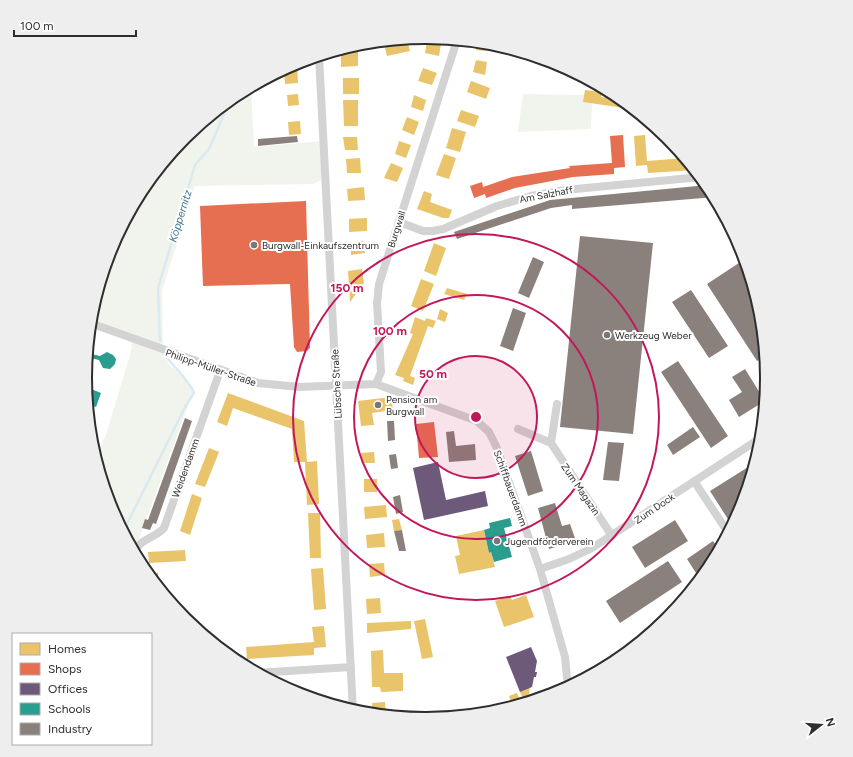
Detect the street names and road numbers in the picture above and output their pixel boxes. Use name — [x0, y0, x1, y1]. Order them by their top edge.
street label: Am Salzhaff — [518, 183, 574, 206]
street label: Burgwall — [384, 209, 409, 249]
street label: Philipp-Müller-Straße — [164, 346, 258, 389]
street label: Lübsche Straße — [328, 348, 345, 419]
street label: Weidendamm — [169, 437, 202, 499]
street label: Schiffbauerdamm — [491, 448, 530, 528]
street label: Zum Magazin — [558, 461, 603, 518]
street label: Zum Dock — [632, 490, 677, 527]

